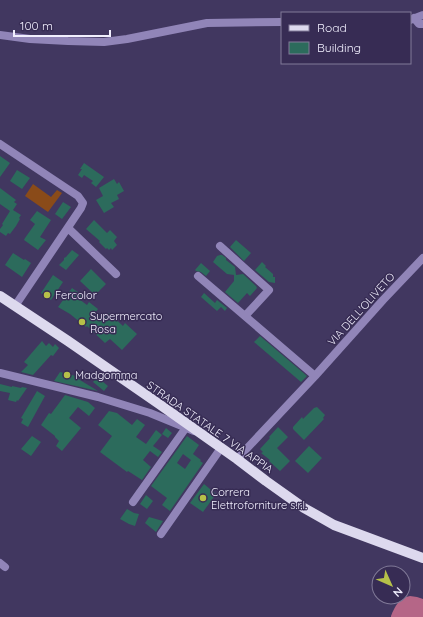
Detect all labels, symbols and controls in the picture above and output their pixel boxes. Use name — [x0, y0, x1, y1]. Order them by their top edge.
scale bar — [14, 12, 110, 38]
legend — [281, 12, 411, 64]
text: 100 m — [20, 18, 53, 33]
text: Road — [317, 20, 347, 35]
text: Building — [317, 40, 361, 55]
street label: VIA DELL'OLIVETO — [324, 270, 398, 348]
place label: Fercolor — [55, 288, 98, 302]
marker: Fercolor — [42, 290, 52, 300]
place label: Supermercato Rosa — [90, 309, 163, 336]
marker: Supermercato Rosa — [77, 317, 87, 327]
place label: Madgomma — [75, 368, 137, 382]
marker: Madgomma — [62, 370, 72, 380]
street label: STRADA STATALE 7 VIA APPIA — [144, 378, 276, 476]
place label: Correra Elettroforniture s.r.l. — [211, 485, 307, 512]
marker: Correra Elettroforniture s.r.l. — [198, 493, 208, 503]
north arrow — [371, 565, 411, 605]
text: N — [390, 584, 406, 600]

